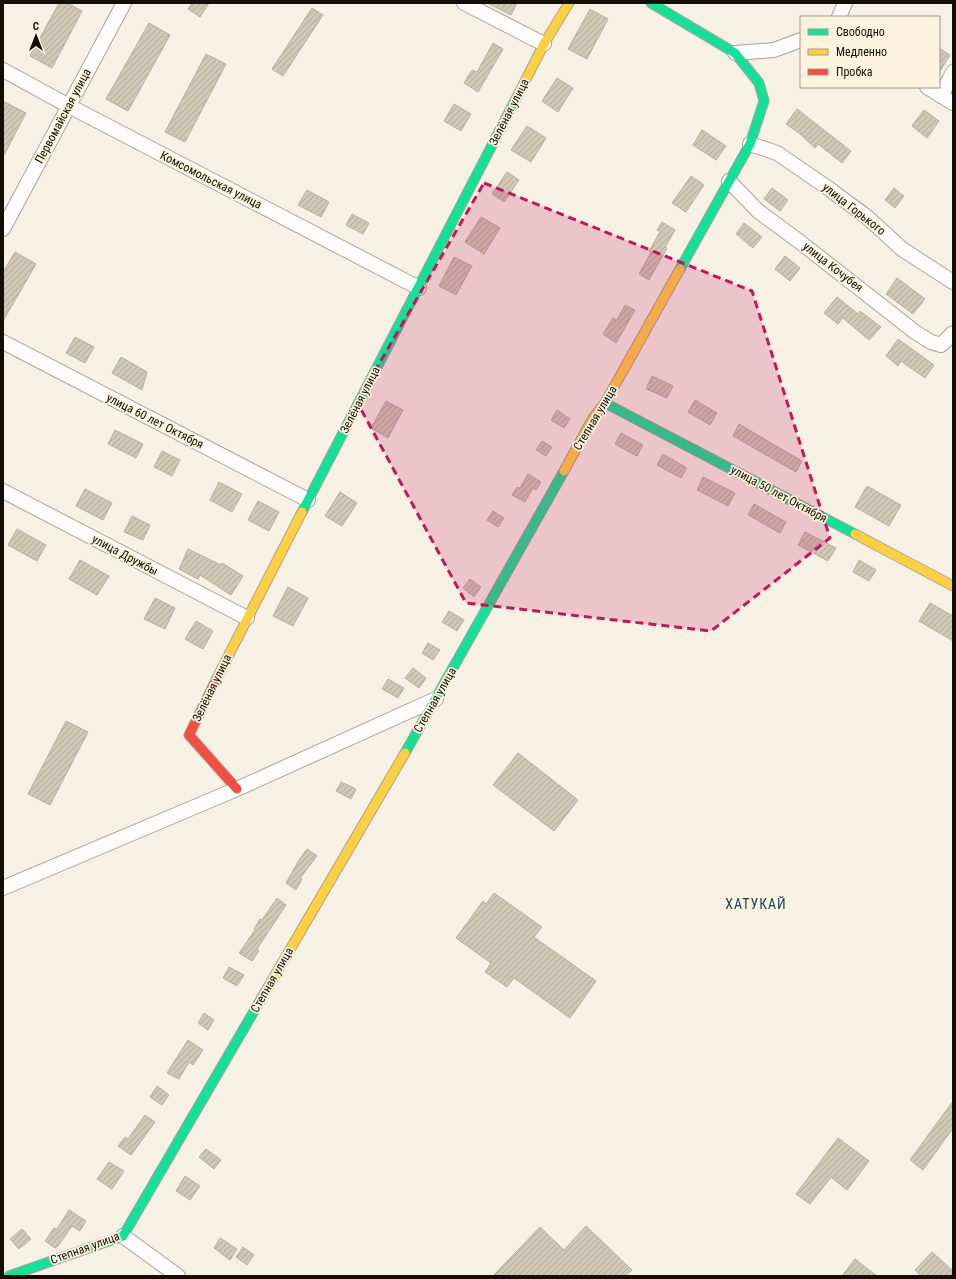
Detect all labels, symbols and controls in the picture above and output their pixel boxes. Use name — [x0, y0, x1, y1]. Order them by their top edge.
north arrow — [16, 16, 56, 56]
legend — [800, 16, 940, 88]
text: С — [33, 20, 39, 33]
text: Свободно — [836, 25, 885, 39]
text: Медленно — [836, 45, 887, 59]
text: Пробка — [836, 65, 873, 79]
street label: Первомайская улица — [32, 66, 94, 166]
street label: Зелёная улица — [486, 76, 532, 148]
street label: Комсомольская улица — [158, 148, 264, 212]
street label: улица Горького — [820, 180, 888, 238]
street label: улица Кочубея — [800, 239, 866, 295]
street label: Зелёная улица — [337, 364, 383, 436]
street label: Степная улица — [570, 383, 620, 453]
street label: улица 60 лет Октября — [104, 390, 206, 452]
street label: улица 50 лет Октября — [728, 463, 830, 525]
street label: улица Дружбы — [90, 532, 160, 578]
street label: Зелёная улица — [190, 652, 234, 724]
street label: Степная улица — [411, 665, 459, 735]
district label: ХАТУКАЙ — [725, 896, 787, 912]
street label: Степная улица — [248, 945, 296, 1015]
street label: Степная улица — [48, 1229, 122, 1267]

